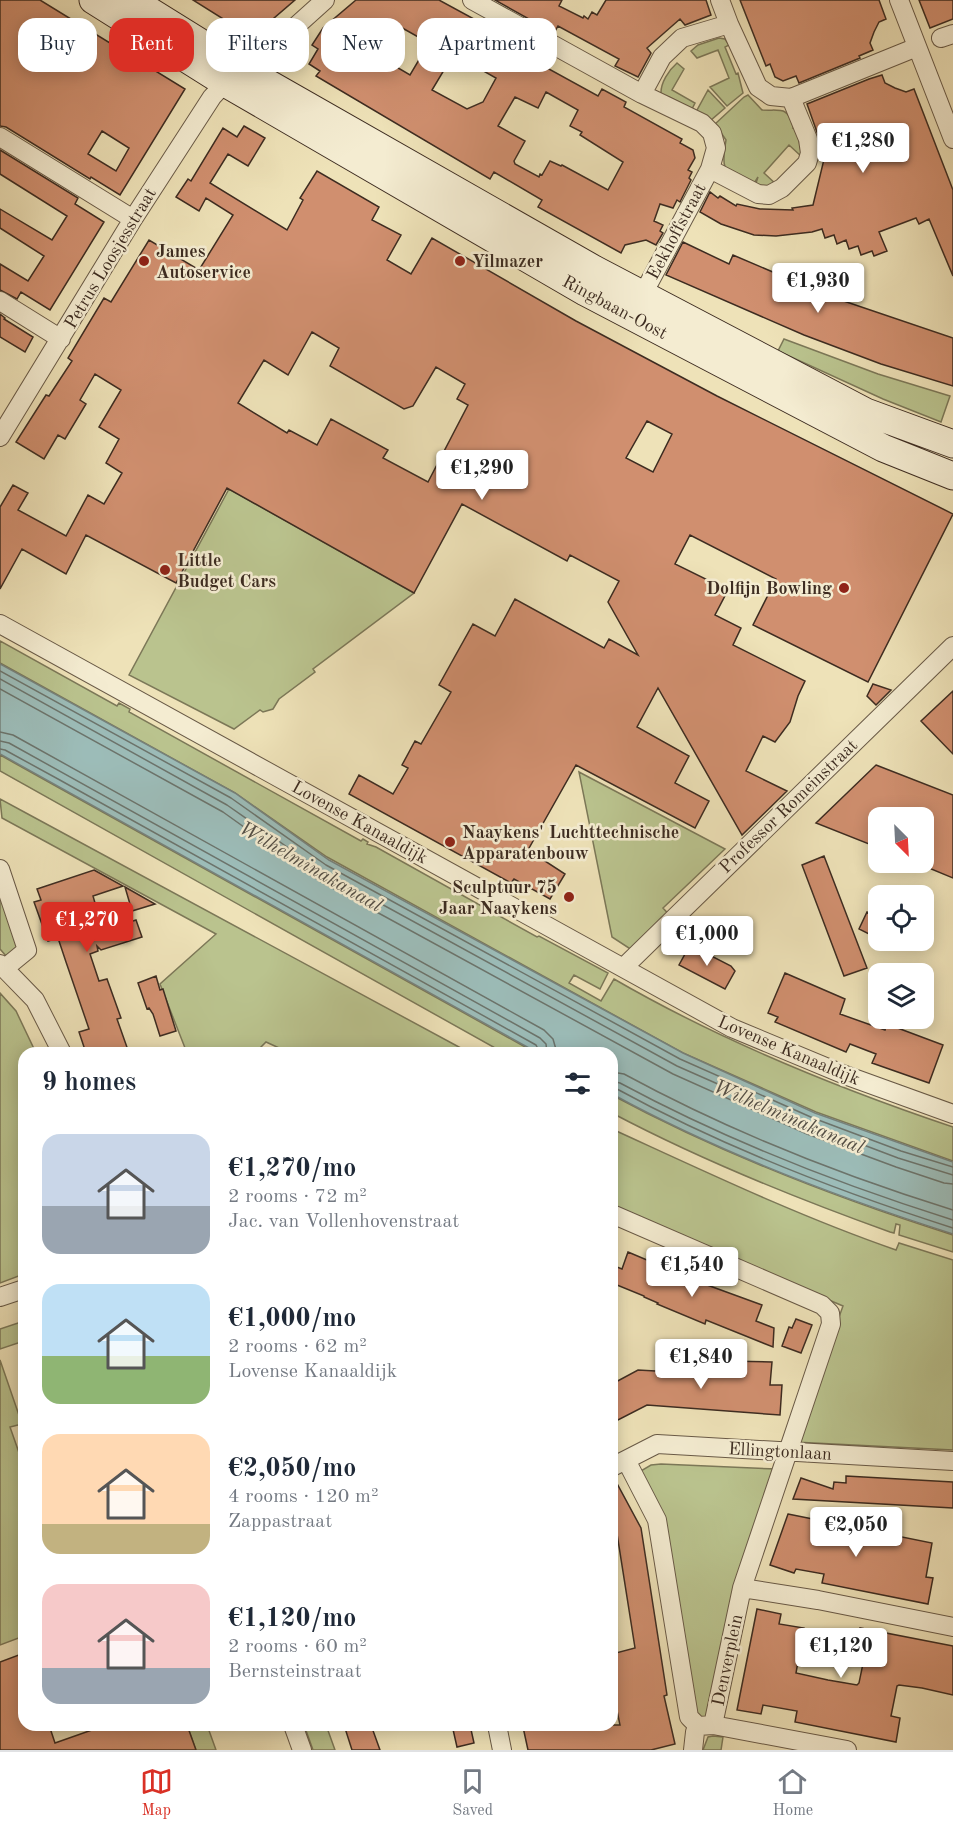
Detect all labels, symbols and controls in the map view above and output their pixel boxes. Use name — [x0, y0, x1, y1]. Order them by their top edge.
chip: Buy — [18, 18, 97, 72]
chip: Rent — [109, 18, 194, 72]
chip: Filters — [206, 18, 309, 72]
chip: New — [321, 18, 405, 72]
chip: Apartment — [417, 18, 557, 72]
pin: €1,280 — [814, 123, 912, 174]
text: €1,280 — [831, 132, 895, 152]
street label: Eekhoffstraat — [644, 180, 710, 283]
street label: Petrus Loosjesstraat — [62, 185, 160, 332]
place label: James Autoservice — [156, 243, 251, 282]
place label: Yilmazer — [472, 253, 543, 271]
marker: James Autoservice — [137, 254, 151, 268]
marker: Yilmazer — [453, 254, 467, 268]
pin: €1,930 — [769, 263, 867, 314]
text: €1,930 — [786, 272, 850, 292]
street label: Ringbaan-Oost — [559, 273, 670, 343]
pin: €1,290 — [433, 450, 531, 501]
text: €1,290 — [450, 459, 514, 479]
place label: Little Budget Cars — [177, 552, 276, 591]
marker: Little Budget Cars — [158, 563, 172, 577]
place label: Dolfijn Bowling — [706, 580, 832, 598]
marker: Dolfijn Bowling — [837, 581, 851, 595]
street label: Professor Romeinstraat — [716, 736, 861, 877]
street label: Lovense Kanaaldijk — [289, 778, 430, 868]
north arrow — [868, 807, 934, 873]
map controls — [868, 807, 934, 1029]
water label: Wilhelminakanaal — [235, 819, 385, 917]
place label: Naaykens' Luchttechnische Apparatenbouw — [462, 824, 679, 863]
marker: Naaykens' Luchttechnische Apparatenbouw — [443, 835, 457, 849]
place label: Sculptuur 75 Jaar Naaykens — [439, 879, 557, 918]
button: locate — [868, 885, 934, 951]
marker: Sculptuur 75 Jaar Naaykens — [562, 890, 576, 904]
pin: €1,270 — [38, 902, 136, 953]
text: €1,270 — [55, 911, 119, 931]
pin: €1,000 — [658, 916, 756, 967]
text: €1,000 — [675, 925, 739, 945]
button: layers — [868, 963, 934, 1029]
street label: Lovense Kanaaldijk — [715, 1013, 862, 1089]
icon: filters — [561, 1067, 594, 1100]
text: 9 homes — [42, 1070, 136, 1096]
water label: Wilhelminakanaal — [710, 1077, 867, 1159]
text: €1,270/mo — [228, 1156, 356, 1182]
icon: home — [90, 1158, 162, 1230]
text: 2 rooms · 72 m² — [228, 1187, 367, 1207]
text: Jac. van Vollenhovenstraat — [228, 1212, 459, 1232]
pin: €1,540 — [643, 1247, 741, 1298]
text: €1,540 — [660, 1256, 724, 1276]
text: €1,000/mo — [228, 1306, 356, 1332]
icon: home — [90, 1308, 162, 1380]
text: 2 rooms · 62 m² — [228, 1337, 367, 1357]
pin: €1,840 — [652, 1339, 750, 1390]
text: €1,840 — [669, 1348, 733, 1368]
text: Lovense Kanaaldijk — [228, 1362, 397, 1382]
street label: Ellingtonlaan — [728, 1440, 832, 1464]
text: €2,050/mo — [228, 1456, 356, 1482]
icon: home — [90, 1458, 162, 1530]
text: 4 rooms · 120 m² — [228, 1487, 378, 1507]
pin: €2,050 — [807, 1507, 905, 1558]
text: Zappastraat — [228, 1512, 332, 1532]
text: €2,050 — [824, 1516, 888, 1536]
text: €1,120/mo — [228, 1606, 356, 1632]
icon: home — [90, 1608, 162, 1680]
street label: Denverplein — [709, 1612, 747, 1708]
pin: €1,120 — [792, 1628, 890, 1679]
text: 2 rooms · 60 m² — [228, 1637, 367, 1657]
text: €1,120 — [809, 1637, 873, 1657]
text: Bernsteinstraat — [228, 1662, 362, 1682]
tab: Map — [140, 1765, 173, 1821]
tab: Saved — [452, 1765, 493, 1821]
tab: Home — [773, 1765, 813, 1821]

